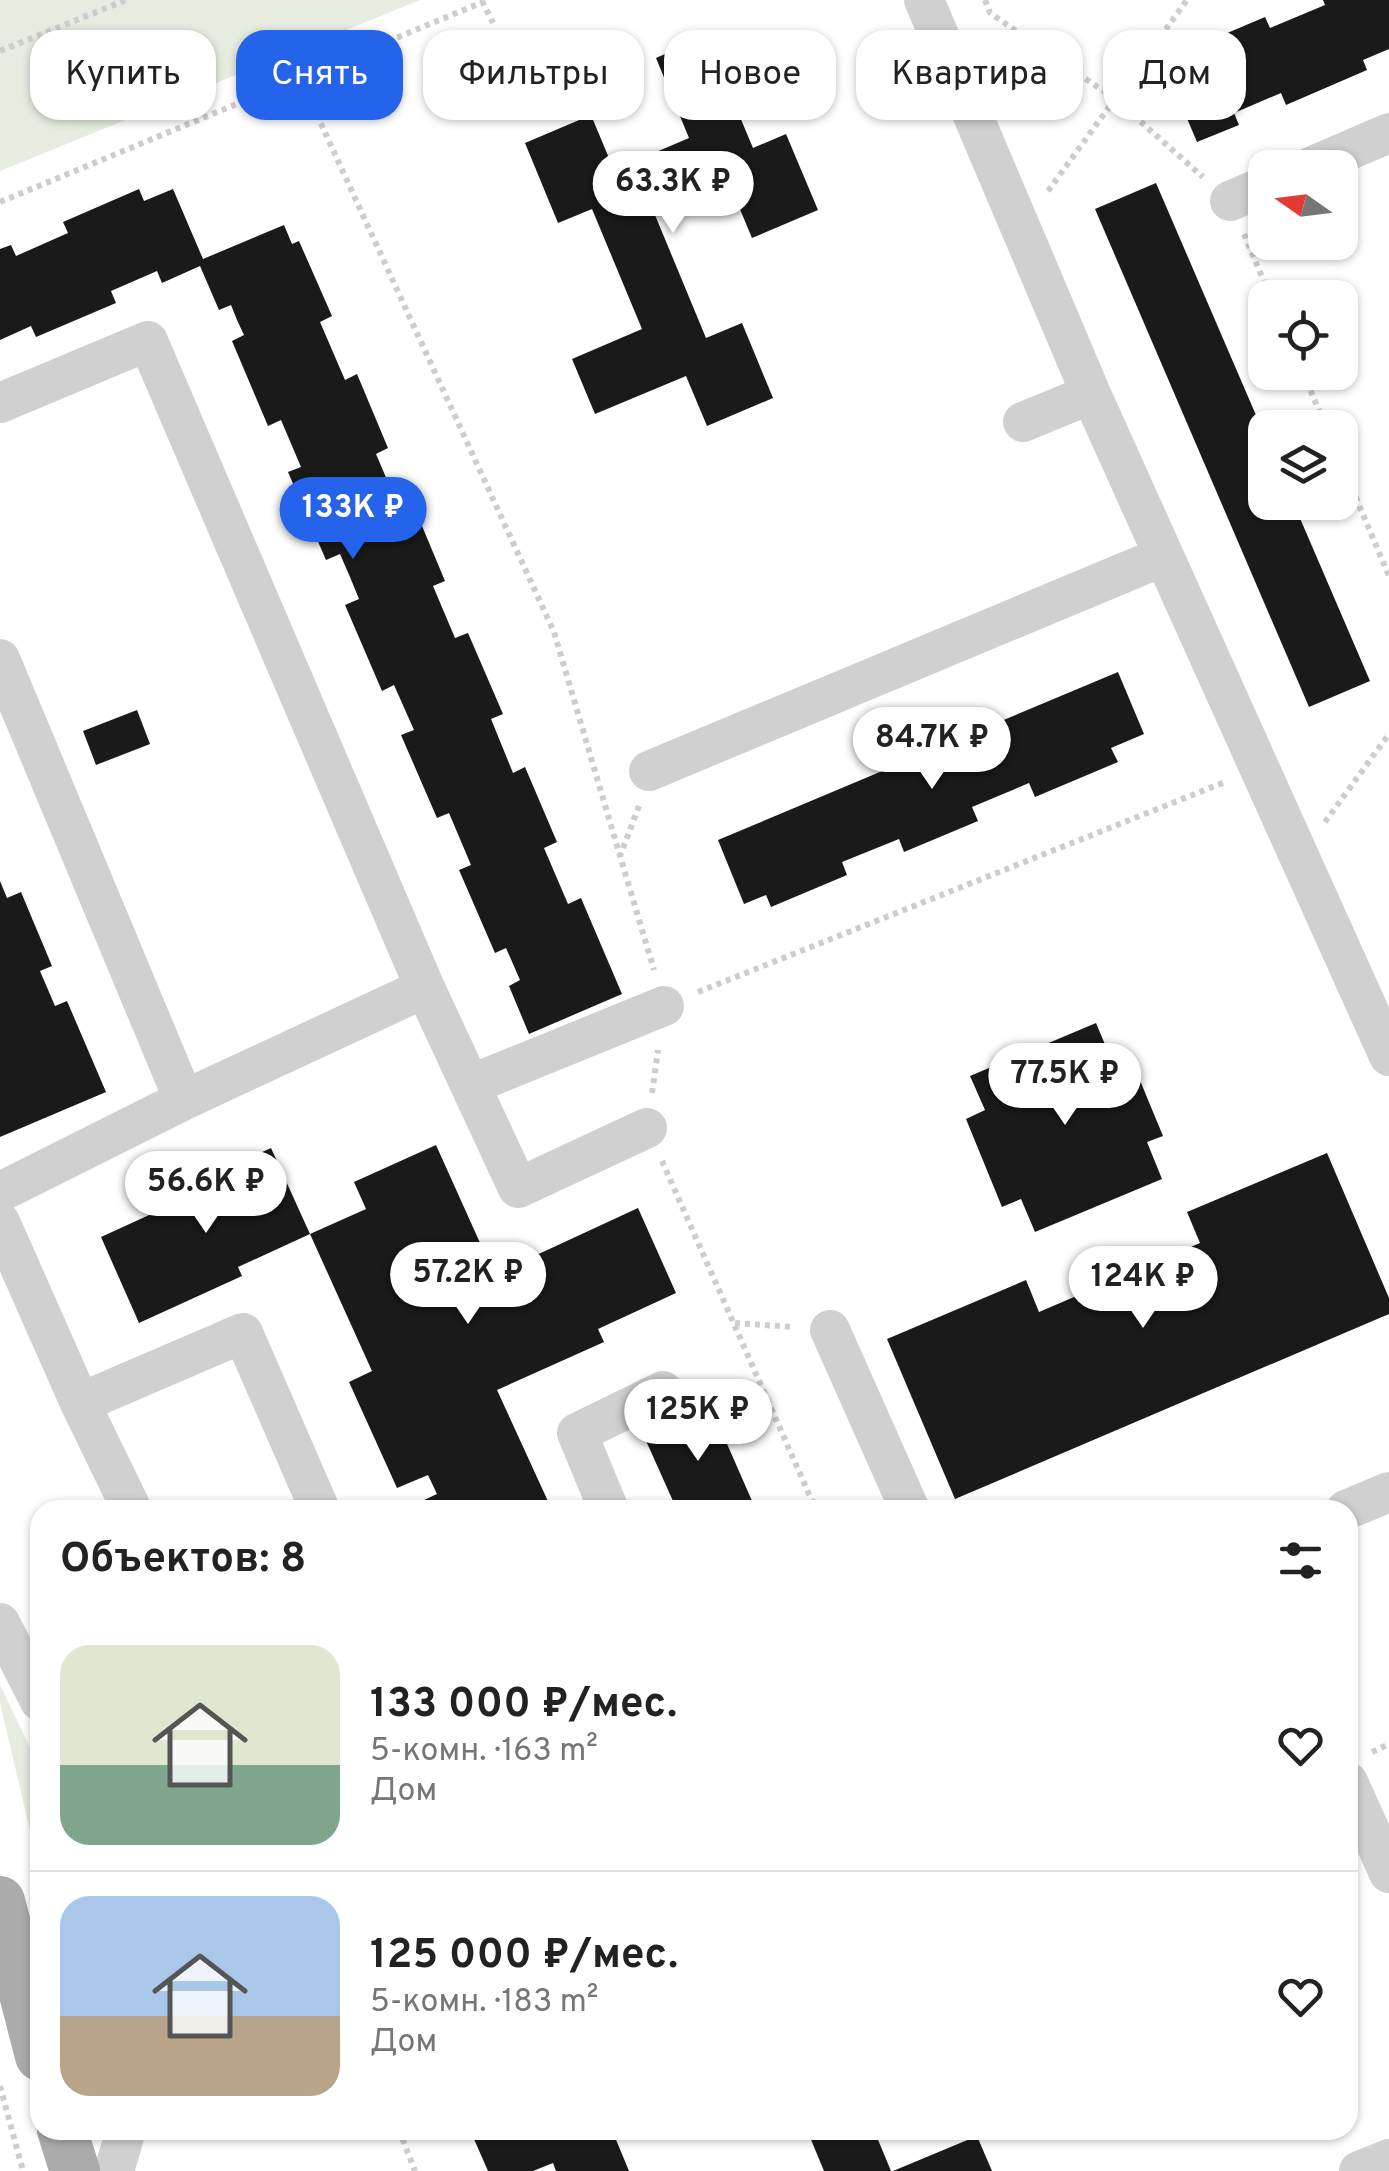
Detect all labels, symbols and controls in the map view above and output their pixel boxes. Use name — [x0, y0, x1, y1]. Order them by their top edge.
chip: Купить — [30, 30, 216, 120]
chip: Снять — [236, 30, 403, 120]
chip: Фильтры — [423, 30, 644, 120]
chip: Новое — [664, 30, 836, 120]
chip: Квартира — [856, 30, 1083, 120]
chip: Дом — [1103, 30, 1246, 120]
north arrow — [1248, 150, 1358, 260]
map controls — [1248, 150, 1358, 520]
pin: 63.3K ₽ — [581, 151, 765, 236]
text: 63.3K ₽ — [615, 163, 731, 203]
button: locate — [1248, 280, 1358, 390]
button: layers — [1248, 410, 1358, 520]
pin: 133K ₽ — [272, 477, 434, 562]
text: 133K ₽ — [302, 489, 404, 529]
pin: 84.7K ₽ — [840, 707, 1024, 792]
text: 84.7K ₽ — [875, 719, 989, 759]
pin: 77.5K ₽ — [973, 1043, 1157, 1128]
text: 77.5K ₽ — [1010, 1055, 1120, 1095]
pin: 56.6K ₽ — [114, 1151, 298, 1236]
text: 56.6K ₽ — [147, 1163, 265, 1203]
pin: 57.2K ₽ — [376, 1242, 560, 1327]
pin: 124K ₽ — [1062, 1246, 1224, 1331]
text: 57.2K ₽ — [412, 1254, 524, 1294]
text: 124K ₽ — [1091, 1258, 1195, 1298]
pin: 125K ₽ — [617, 1379, 779, 1464]
text: 125K ₽ — [646, 1391, 750, 1431]
icon: filters — [1273, 1533, 1328, 1588]
text: Объектов: 8 — [60, 1534, 306, 1587]
text: 133 000 ₽/мес. — [370, 1679, 677, 1732]
icon: home — [140, 1685, 260, 1805]
icon: heart — [1273, 1718, 1328, 1773]
text: 5-комн. · 163 m² — [370, 1732, 598, 1772]
text: Дом — [370, 1772, 437, 1812]
text: 125 000 ₽/мес. — [370, 1930, 678, 1983]
icon: home — [140, 1936, 260, 2056]
icon: heart — [1273, 1969, 1328, 2024]
text: 5-комн. · 183 m² — [370, 1983, 598, 2023]
text: Дом — [370, 2023, 437, 2063]

